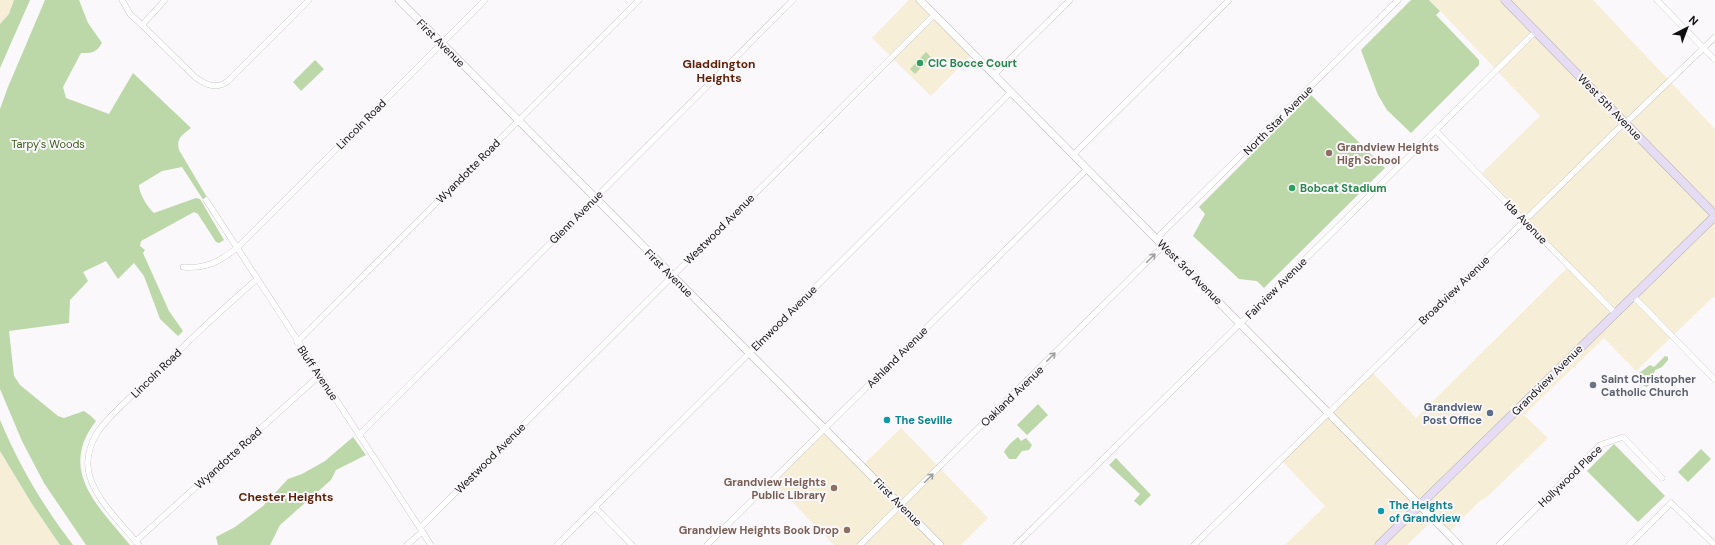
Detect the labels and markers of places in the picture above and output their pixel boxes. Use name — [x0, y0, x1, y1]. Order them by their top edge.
place label: CIC Bocce Court — [928, 56, 1017, 70]
marker: CIC Bocce Court — [915, 58, 925, 68]
place label: Grandview Heights High School — [1337, 140, 1439, 167]
marker: Grandview Heights High School — [1324, 148, 1334, 158]
place label: Bobcat Stadium — [1300, 181, 1387, 195]
marker: Bobcat Stadium — [1287, 183, 1297, 193]
place label: Saint Christopher Catholic Church — [1601, 372, 1696, 399]
marker: Saint Christopher Catholic Church — [1588, 380, 1598, 390]
place label: Grandview Post Office — [1423, 400, 1482, 427]
marker: Grandview Post Office — [1485, 408, 1495, 418]
place label: The Seville — [895, 413, 953, 427]
marker: The Seville — [882, 415, 892, 425]
place label: Grandview Heights Public Library — [724, 475, 826, 502]
marker: Grandview Heights Public Library — [829, 483, 839, 493]
place label: The Heights of Grandview — [1389, 498, 1461, 525]
marker: The Heights of Grandview — [1376, 506, 1386, 516]
place label: Grandview Heights Book Drop — [679, 523, 839, 537]
marker: Grandview Heights Book Drop — [842, 525, 852, 535]

